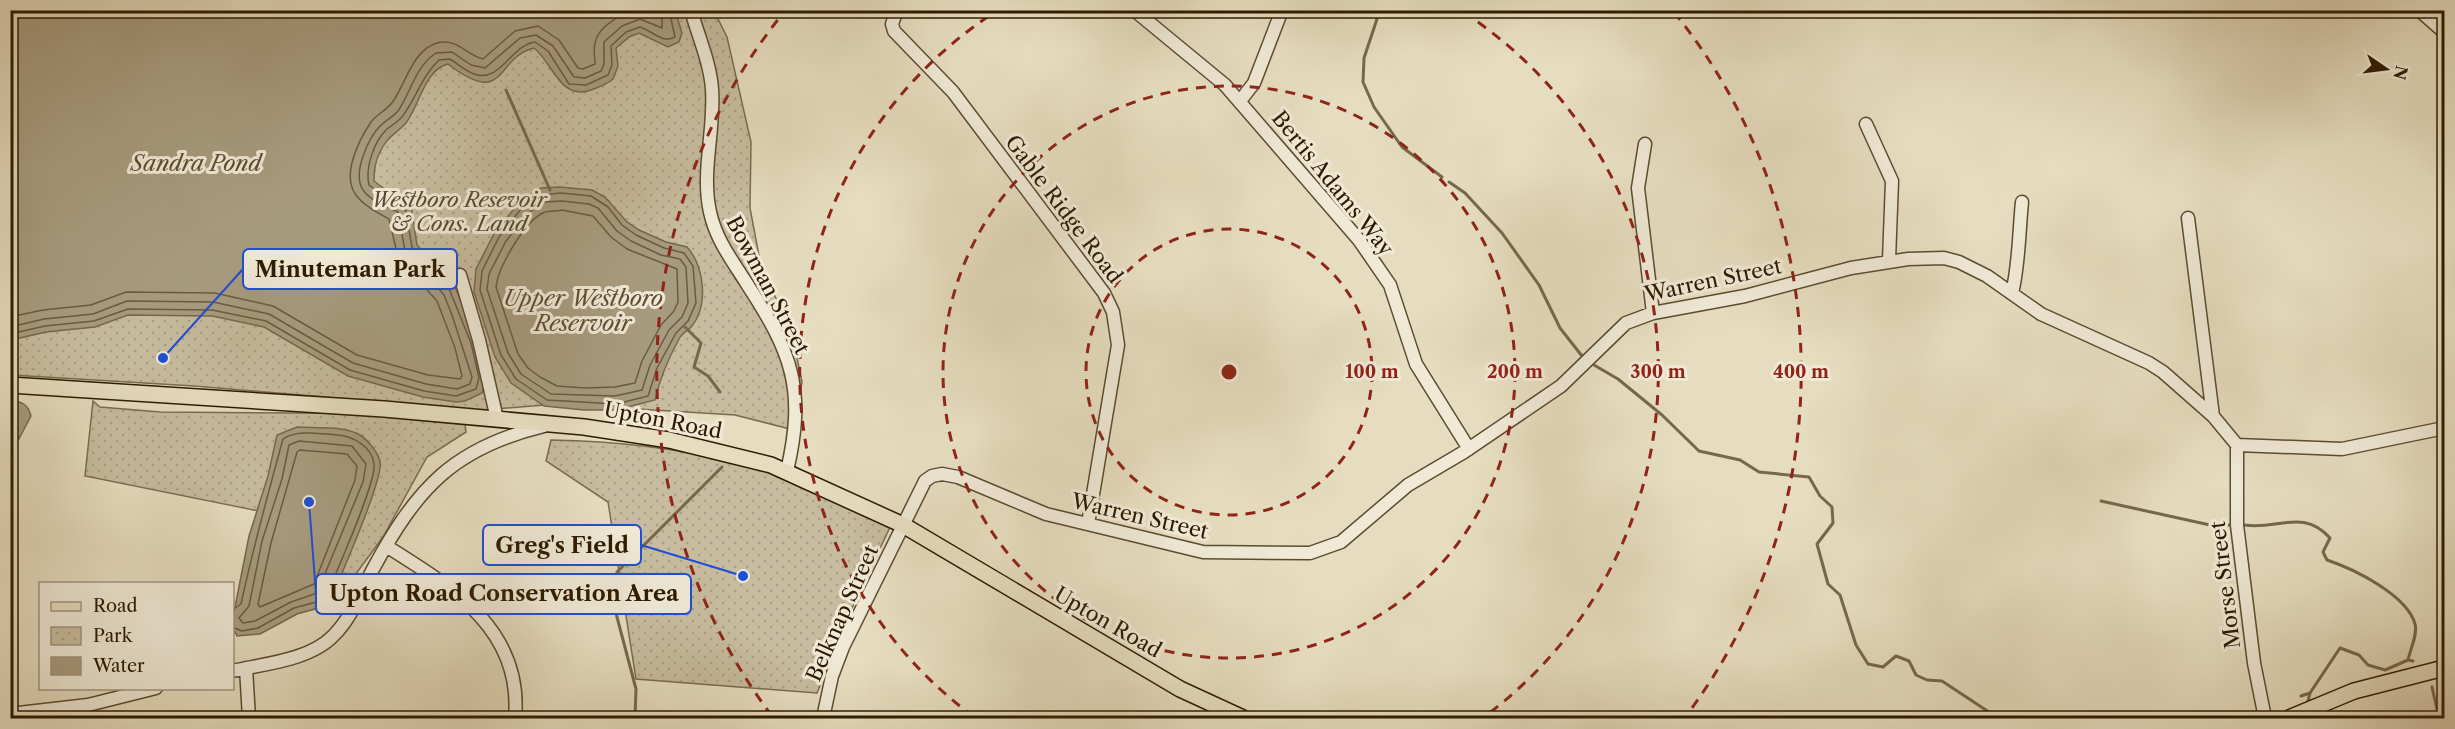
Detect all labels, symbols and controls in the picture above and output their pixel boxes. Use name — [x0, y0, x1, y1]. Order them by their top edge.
north arrow — [2356, 39, 2416, 99]
text: N — [2389, 63, 2412, 82]
street label: Bertis Adams Way — [1267, 106, 1399, 261]
street label: Gable Ridge Road — [1000, 130, 1128, 288]
water label: Sandra Pond — [129, 150, 263, 177]
park label: Westboro Resevoir & Cons. Land — [371, 187, 548, 236]
street label: Bowman Street — [721, 211, 815, 359]
callout: Minuteman Park — [243, 249, 457, 289]
street label: Warren Street — [1641, 253, 1784, 307]
text: Minuteman Park — [255, 256, 446, 283]
water label: Upper Westboro Reservoir — [503, 285, 663, 337]
text: 100 m — [1345, 361, 1399, 383]
text: 200 m — [1487, 361, 1543, 383]
text: 300 m — [1630, 361, 1686, 383]
text: 400 m — [1773, 361, 1829, 383]
centre of rings — [1219, 362, 1239, 382]
street label: Upton Road — [602, 396, 724, 444]
street label: Warren Street — [1068, 488, 1211, 544]
street label: Morse Street — [2205, 519, 2245, 650]
callout: Greg's Field — [483, 525, 641, 565]
text: Greg's Field — [495, 532, 629, 559]
street label: Belknap Street — [801, 540, 884, 685]
callout: Upton Road Conservation Area — [316, 574, 691, 614]
text: Upton Road Conservation Area — [329, 580, 679, 607]
street label: Upton Road — [1050, 581, 1166, 663]
legend — [39, 582, 234, 690]
text: Road — [93, 595, 138, 617]
text: Park — [93, 625, 134, 647]
text: Water — [92, 655, 145, 677]

